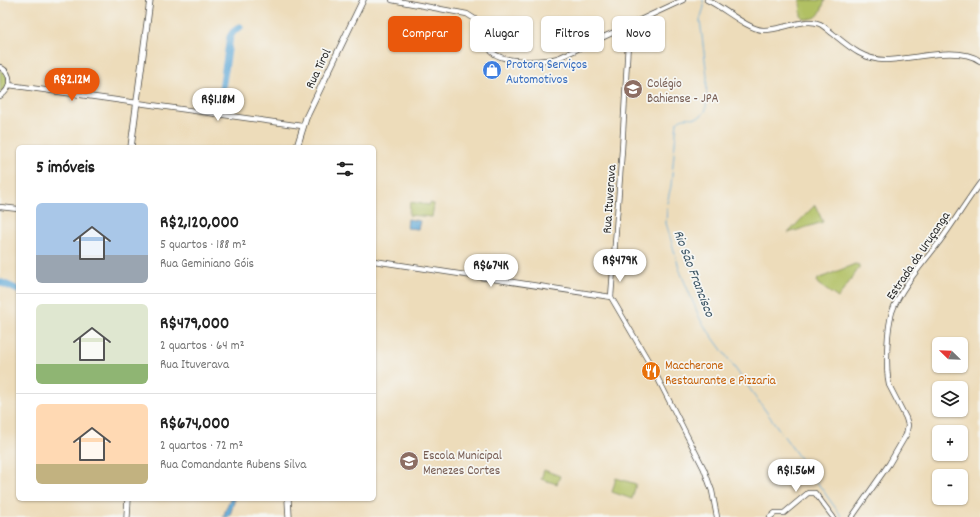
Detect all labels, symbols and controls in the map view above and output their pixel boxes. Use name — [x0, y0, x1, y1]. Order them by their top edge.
chip: Comprar — [388, 16, 462, 52]
chip: Alugar — [470, 16, 533, 52]
chip: Filtros — [541, 16, 604, 52]
chip: Novo — [612, 16, 665, 52]
street label: Rua Tirol — [301, 46, 337, 92]
place label: Protorq Serviços Automotivos — [506, 56, 587, 90]
shop icon: Protorq Serviços Automotivos — [481, 59, 503, 81]
pin: R$2.12M — [35, 68, 109, 102]
text: R$2.12M — [54, 71, 90, 90]
place label: Colégio Bahiense - JPA — [647, 75, 719, 109]
school or university icon: Colégio Bahiense - JPA — [622, 78, 644, 100]
pin: R$1.18M — [181, 88, 255, 122]
text: R$1.18M — [201, 91, 235, 110]
text: 5 imóveis — [36, 157, 95, 181]
icon: filters — [334, 158, 356, 180]
street label: Rua Ituverava — [599, 163, 622, 234]
street label: Estrada da Uruçanga — [882, 208, 956, 305]
text: R$2,120,000 — [160, 212, 239, 236]
icon: home — [68, 219, 116, 267]
water label: Rio São Francisco — [667, 227, 719, 321]
text: 5 quartos · 188 m² — [160, 236, 246, 255]
pin: R$479K — [587, 249, 653, 283]
text: R$479K — [602, 252, 638, 271]
pin: R$674K — [458, 254, 524, 288]
text: Rua Geminiano Góis — [160, 255, 254, 274]
text: R$674K — [473, 257, 509, 276]
text: R$479,000 — [160, 313, 229, 337]
icon: home — [68, 320, 116, 368]
text: 2 quartos · 64 m² — [160, 337, 244, 356]
north arrow — [932, 337, 968, 373]
map controls — [932, 337, 968, 505]
text: Rua Ituverava — [160, 356, 229, 375]
place label: Maccherone Restaurante e Pizzaria — [665, 357, 777, 391]
restaurant icon: Maccherone Restaurante e Pizzaria — [640, 360, 662, 382]
button: layers — [932, 381, 968, 417]
text: R$674,000 — [160, 413, 230, 437]
icon: home — [68, 420, 116, 468]
button: + — [932, 425, 968, 461]
text: 2 quartos · 72 m² — [160, 437, 243, 456]
place label: Escola Municipal Menezes Cortes — [423, 447, 502, 481]
school or university icon: Escola Municipal Menezes Cortes — [398, 450, 420, 472]
text: Rua Comandante Rubens Silva — [160, 456, 306, 475]
pin: R$1.56M — [759, 459, 833, 493]
text: R$1.56M — [777, 462, 815, 481]
button: − — [932, 469, 968, 505]

